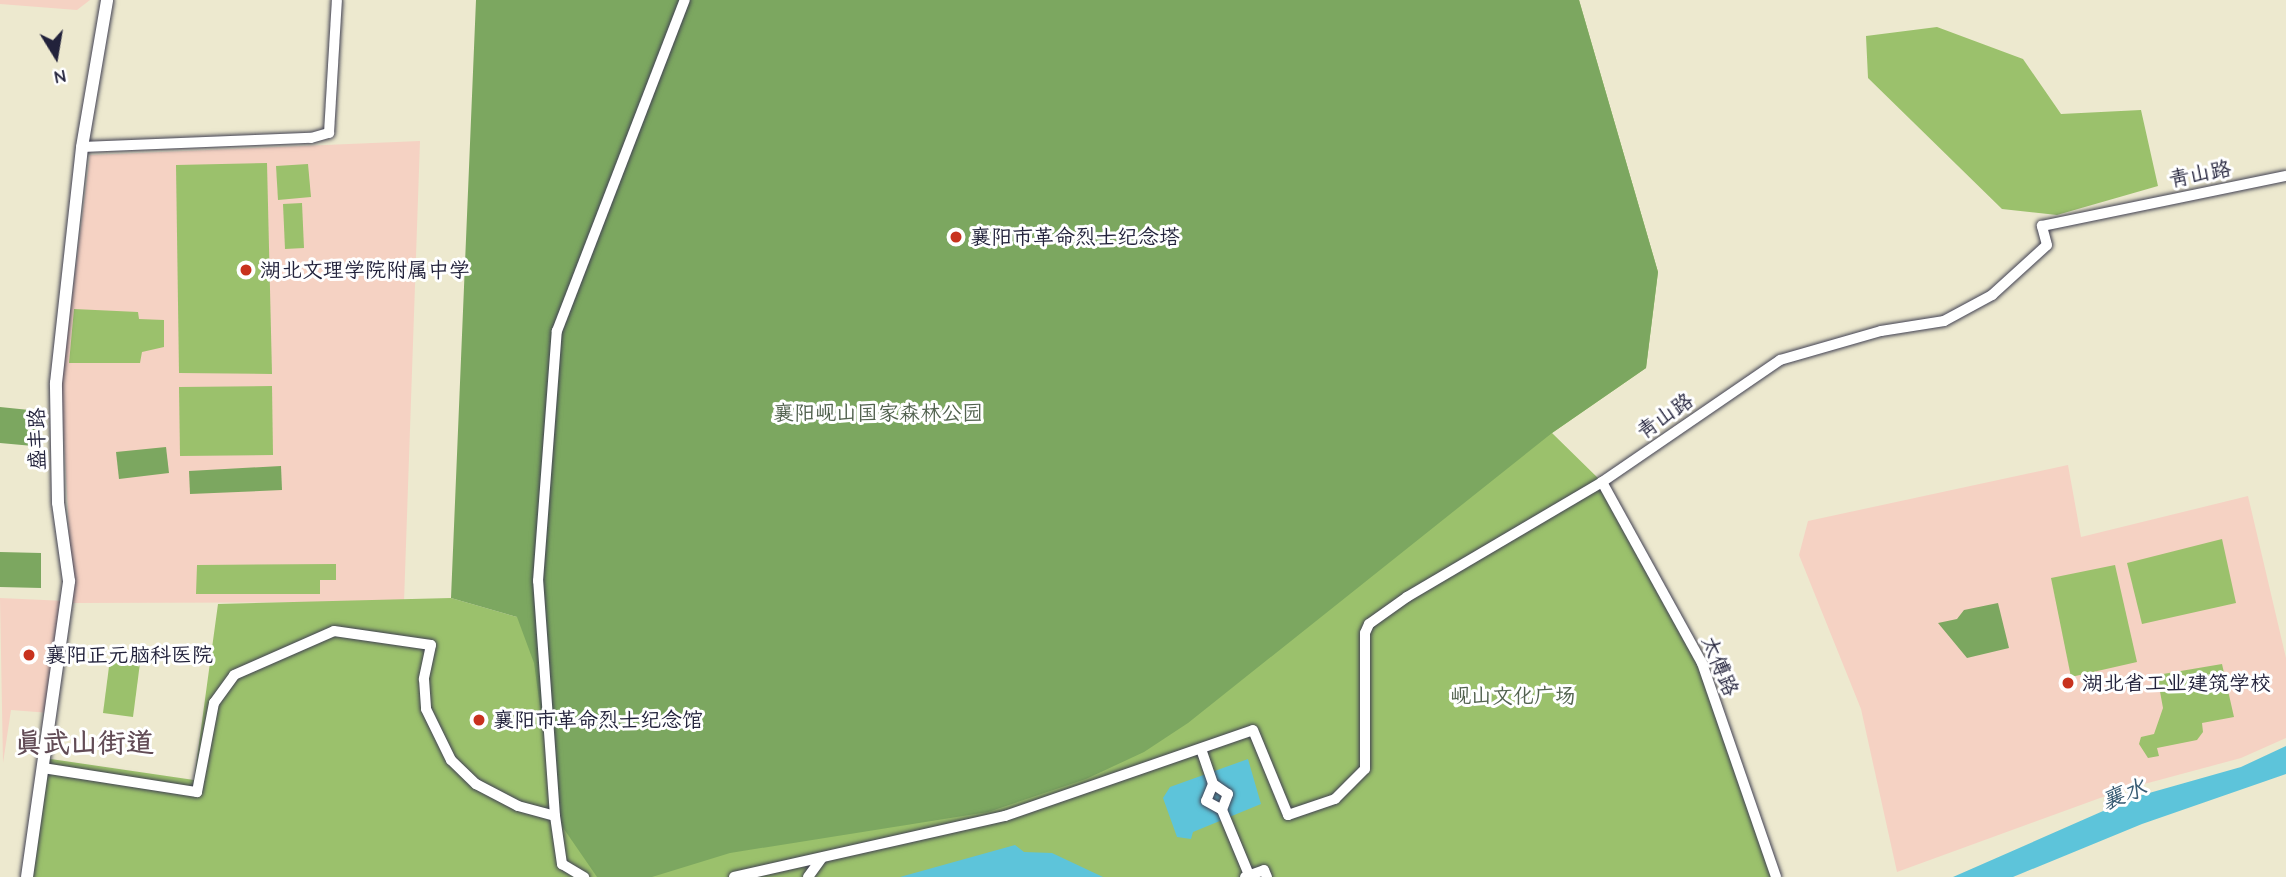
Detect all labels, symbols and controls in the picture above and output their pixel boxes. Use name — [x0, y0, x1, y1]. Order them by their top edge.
north arrow — [21, 21, 91, 91]
text: N — [52, 65, 68, 89]
street label: 青山路 — [2167, 156, 2233, 192]
place label: 襄阳市革命烈士纪念塔 — [970, 224, 1180, 250]
marker: 襄阳市革命烈士纪念塔 — [948, 229, 964, 245]
place label: 湖北文理学院附属中学 — [260, 257, 470, 283]
marker: 湖北文理学院附属中学 — [238, 262, 254, 278]
street label: 青山路 — [1632, 388, 1698, 444]
park label: 襄阳岘山国家森林公园 — [773, 400, 983, 426]
street label: 盛丰路 — [24, 407, 50, 471]
street label: 太傅路 — [1696, 632, 1744, 700]
place label: 襄阳正元脑科医院 — [45, 642, 213, 668]
marker: 襄阳正元脑科医院 — [19, 645, 39, 665]
place label: 湖北省工业建筑学校 — [2082, 670, 2271, 696]
marker: 湖北省工业建筑学校 — [2060, 675, 2076, 691]
park label: 岘山文化广场 — [1450, 683, 1576, 709]
place label: 襄阳市革命烈士纪念馆 — [493, 707, 703, 733]
marker: 襄阳市革命烈士纪念馆 — [471, 712, 487, 728]
district label: 真武山街道 — [14, 726, 154, 760]
water label: 襄水 — [2098, 774, 2150, 816]

